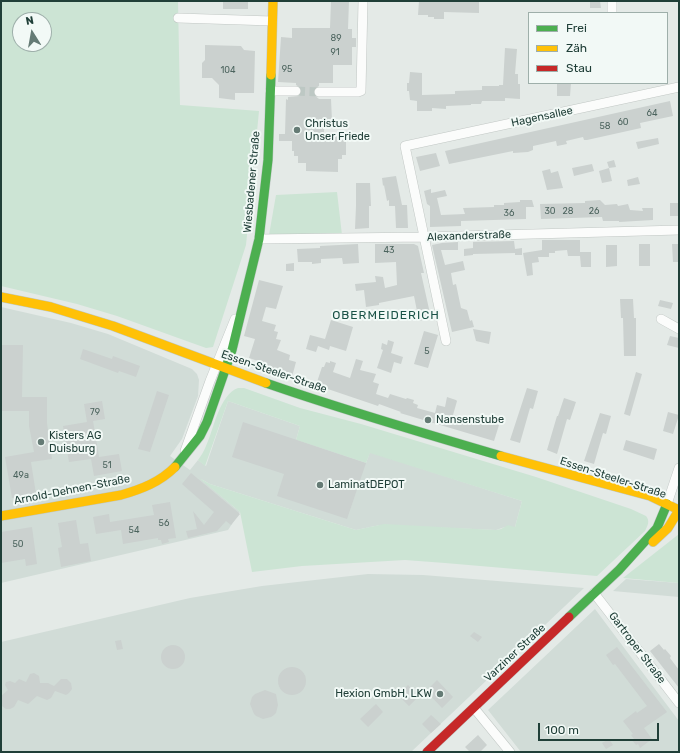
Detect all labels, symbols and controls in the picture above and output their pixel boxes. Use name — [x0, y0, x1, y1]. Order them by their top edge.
north arrow — [12, 12, 52, 52]
legend — [528, 12, 668, 84]
text: N — [25, 14, 35, 28]
text: Frei — [566, 21, 587, 35]
house number: 89 — [330, 33, 342, 43]
text: Zäh — [566, 41, 587, 55]
house number: 91 — [330, 47, 340, 57]
text: Stau — [566, 61, 592, 75]
house number: 95 — [282, 64, 292, 74]
house number: 104 — [220, 65, 236, 75]
street label: Hagensallee — [510, 104, 574, 130]
house number: 64 — [646, 108, 658, 118]
place label: Christus Unser Friede — [305, 117, 370, 143]
house number: 60 — [617, 117, 629, 127]
house number: 58 — [599, 121, 611, 131]
marker: Christus Unser Friede — [292, 125, 302, 135]
street label: Wiesbadener Straße — [241, 131, 263, 233]
house number: 30 — [544, 206, 556, 216]
house number: 28 — [562, 206, 574, 216]
house number: 26 — [589, 206, 599, 216]
house number: 36 — [504, 208, 514, 218]
street label: Alexanderstraße — [427, 228, 511, 244]
house number: 43 — [384, 245, 394, 255]
district label: OBERMEIDERICH — [332, 309, 440, 323]
house number: 5 — [424, 346, 430, 356]
street label: Essen-Steeler-Straße — [219, 348, 329, 396]
house number: 79 — [90, 407, 100, 417]
place label: Nansenstube — [436, 413, 504, 427]
marker: Nansenstube — [423, 415, 433, 425]
place label: Kisters AG Duisburg — [49, 429, 102, 455]
marker: Kisters AG Duisburg — [36, 437, 46, 447]
street label: Essen-Steeler-Straße — [558, 455, 668, 501]
house number: 51 — [102, 460, 112, 470]
house number: 49a — [13, 470, 29, 480]
street label: Arnold-Dehnen-Straße — [13, 472, 131, 508]
place label: LaminatDEPOT — [328, 478, 405, 492]
marker: LaminatDEPOT — [315, 480, 325, 490]
house number: 56 — [159, 518, 169, 528]
house number: 54 — [129, 525, 139, 535]
house number: 50 — [12, 539, 24, 549]
street label: Gartroper Straße — [606, 610, 668, 686]
street label: Varziner Straße — [482, 621, 548, 685]
place label: Hexion GmbH, LKW — [335, 687, 432, 701]
marker: Hexion GmbH, LKW — [435, 689, 445, 699]
scale bar — [540, 715, 661, 741]
text: 100 m — [545, 723, 579, 737]

